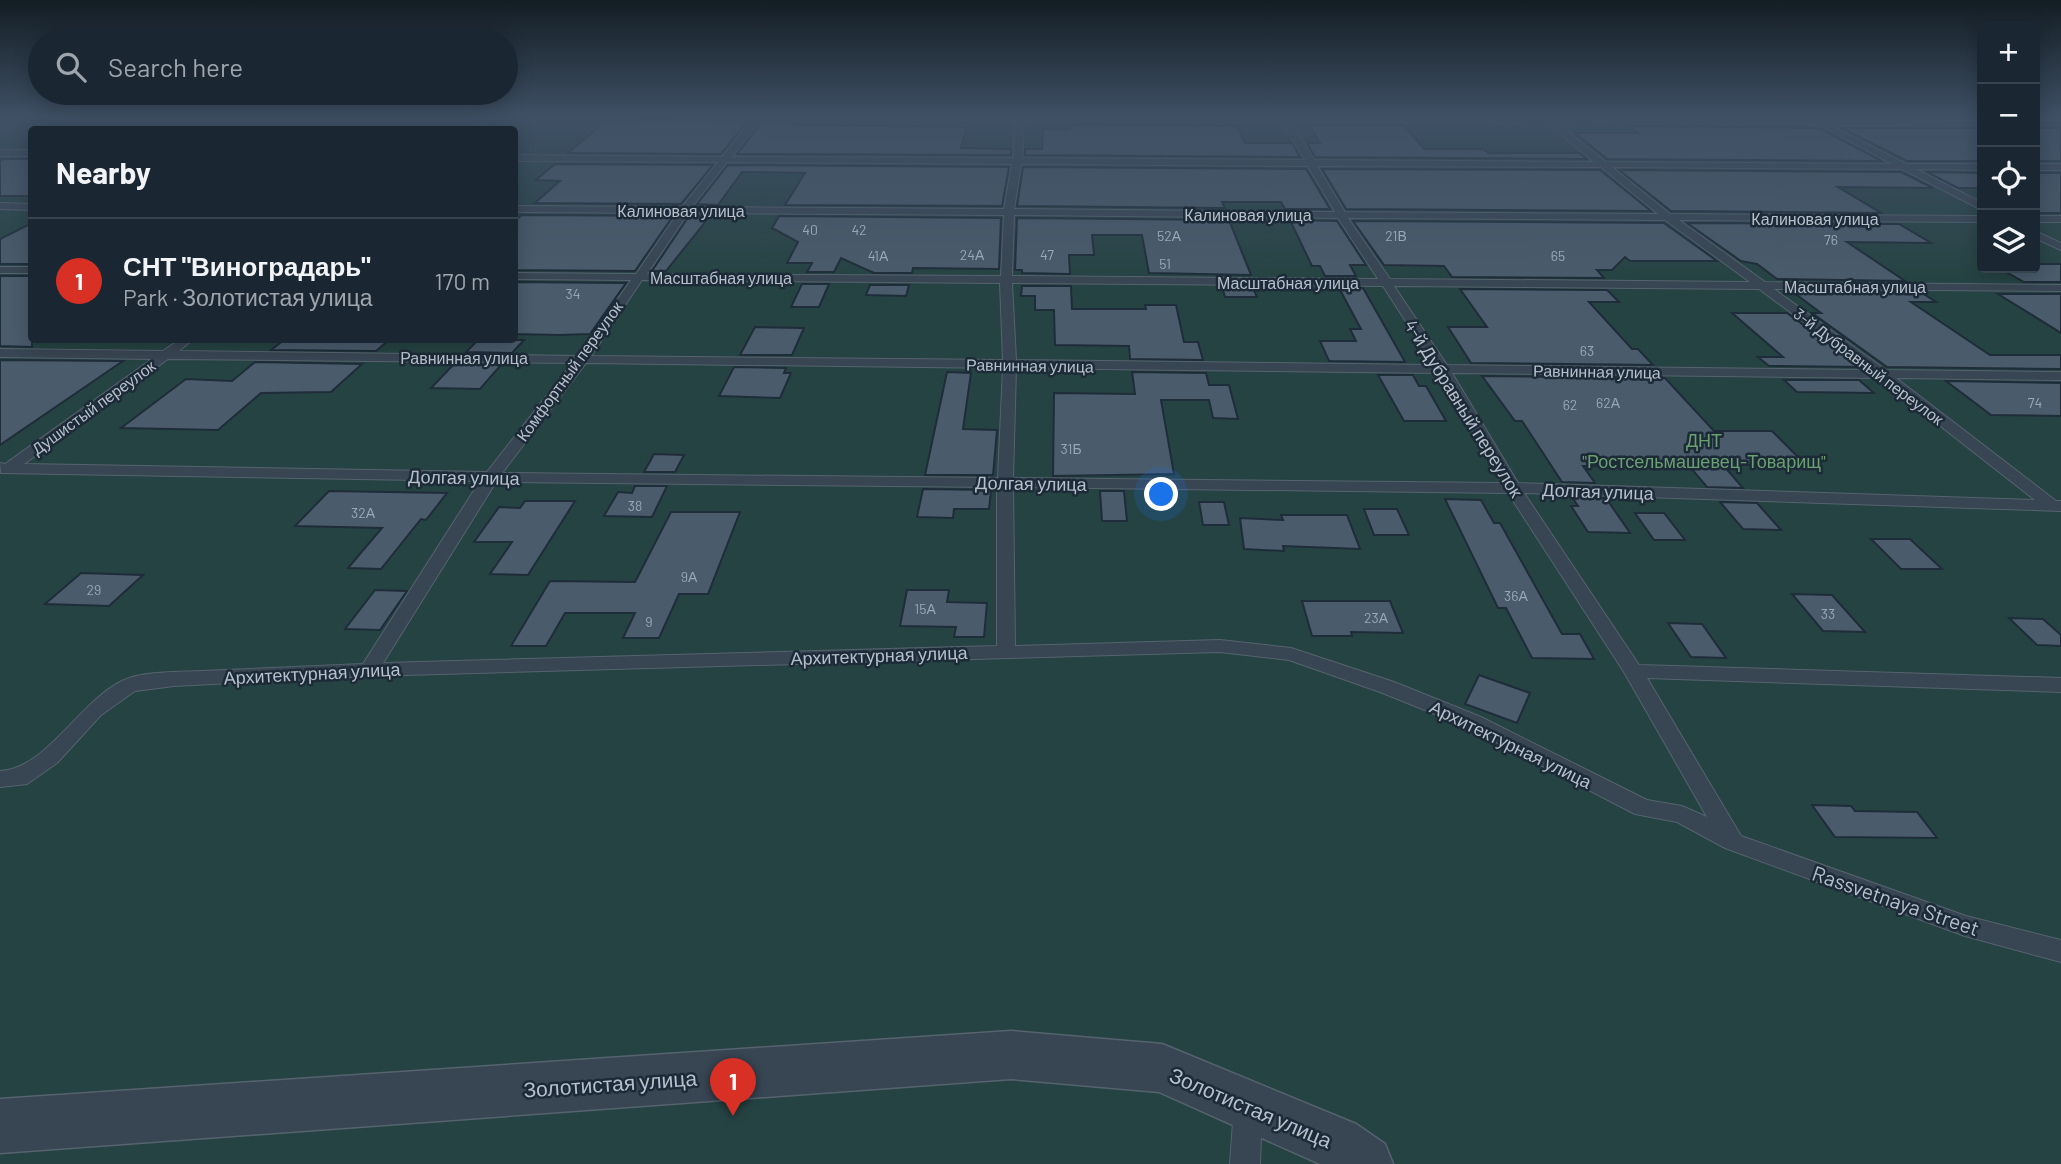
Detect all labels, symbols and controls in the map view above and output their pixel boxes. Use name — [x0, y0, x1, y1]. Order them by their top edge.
map controls — [1977, 21, 2040, 273]
button: + — [1977, 21, 2040, 84]
search box — [28, 28, 518, 105]
icon: search — [52, 48, 90, 86]
text: Search here — [108, 51, 243, 82]
button: − — [1977, 84, 2040, 147]
button: locate — [1977, 147, 2040, 210]
text: Nearby — [56, 154, 151, 190]
street label: Калиновая улица — [617, 201, 745, 220]
street label: Калиновая улица — [1184, 205, 1312, 224]
street label: Калиновая улица — [1751, 209, 1879, 228]
button: layers — [1977, 210, 2040, 273]
house number: 40 — [802, 221, 818, 238]
house number: 42 — [851, 221, 867, 238]
house number: 52А — [1157, 227, 1182, 244]
house number: 21В — [1385, 227, 1407, 244]
house number: 76 — [1824, 231, 1838, 248]
house number: 24А — [960, 246, 985, 263]
house number: 47 — [1040, 246, 1054, 263]
house number: 41А — [868, 247, 889, 264]
house number: 65 — [1551, 247, 1565, 264]
text: СНТ "Виноградарь" — [123, 250, 371, 281]
house number: 51 — [1159, 255, 1171, 272]
text: 1 — [75, 267, 83, 295]
text: 170 m — [434, 267, 490, 295]
street label: Масштабная улица — [650, 268, 792, 287]
street label: Масштабная улица — [1217, 273, 1359, 292]
street label: Масштабная улица — [1784, 277, 1926, 296]
text: Park · Золотистая улица — [123, 283, 373, 311]
house number: 34 — [566, 285, 580, 302]
street label: Комфортный переулок — [512, 297, 627, 444]
street label: 3-й Дубравный переулок — [1791, 304, 1948, 429]
street label: 4-й Дубравный переулок — [1400, 315, 1528, 501]
house number: 63 — [1580, 342, 1594, 359]
street label: Равнинная улица — [400, 348, 528, 367]
street label: Равнинная улица — [966, 354, 1094, 376]
street label: Душистый переулок — [27, 355, 159, 458]
street label: Равнинная улица — [1533, 360, 1661, 382]
house number: 62А — [1596, 394, 1621, 411]
house number: 74 — [2028, 394, 2042, 411]
house number: 62 — [1563, 396, 1577, 413]
park label: ДНТ "Ростсельмашевец-Товарищ" — [1582, 429, 1826, 472]
house number: 31Б — [1060, 440, 1082, 457]
street label: Долгая улица — [408, 465, 521, 489]
street label: Долгая улица — [975, 471, 1088, 495]
your location — [1144, 477, 1178, 511]
street label: Долгая улица — [1542, 478, 1655, 504]
house number: 38 — [628, 497, 642, 514]
house number: 32А — [351, 504, 376, 521]
house number: 9А — [681, 568, 698, 585]
house number: 29 — [87, 581, 101, 598]
house number: 36А — [1504, 587, 1529, 604]
house number: 15А — [914, 600, 936, 617]
house number: 33 — [1821, 605, 1835, 622]
house number: 23А — [1364, 609, 1389, 626]
house number: 9 — [645, 613, 653, 630]
street label: Архитектурная улица — [790, 641, 969, 669]
street label: Архитектурная улица — [223, 657, 402, 689]
street label: Архитектурная улица — [1427, 695, 1596, 793]
street label: Rassvetnaya Street — [1809, 860, 1983, 940]
pin: 1 — [710, 1058, 756, 1116]
street label: Золотистая улица — [1166, 1062, 1336, 1153]
street label: Золотистая улица — [522, 1064, 698, 1102]

